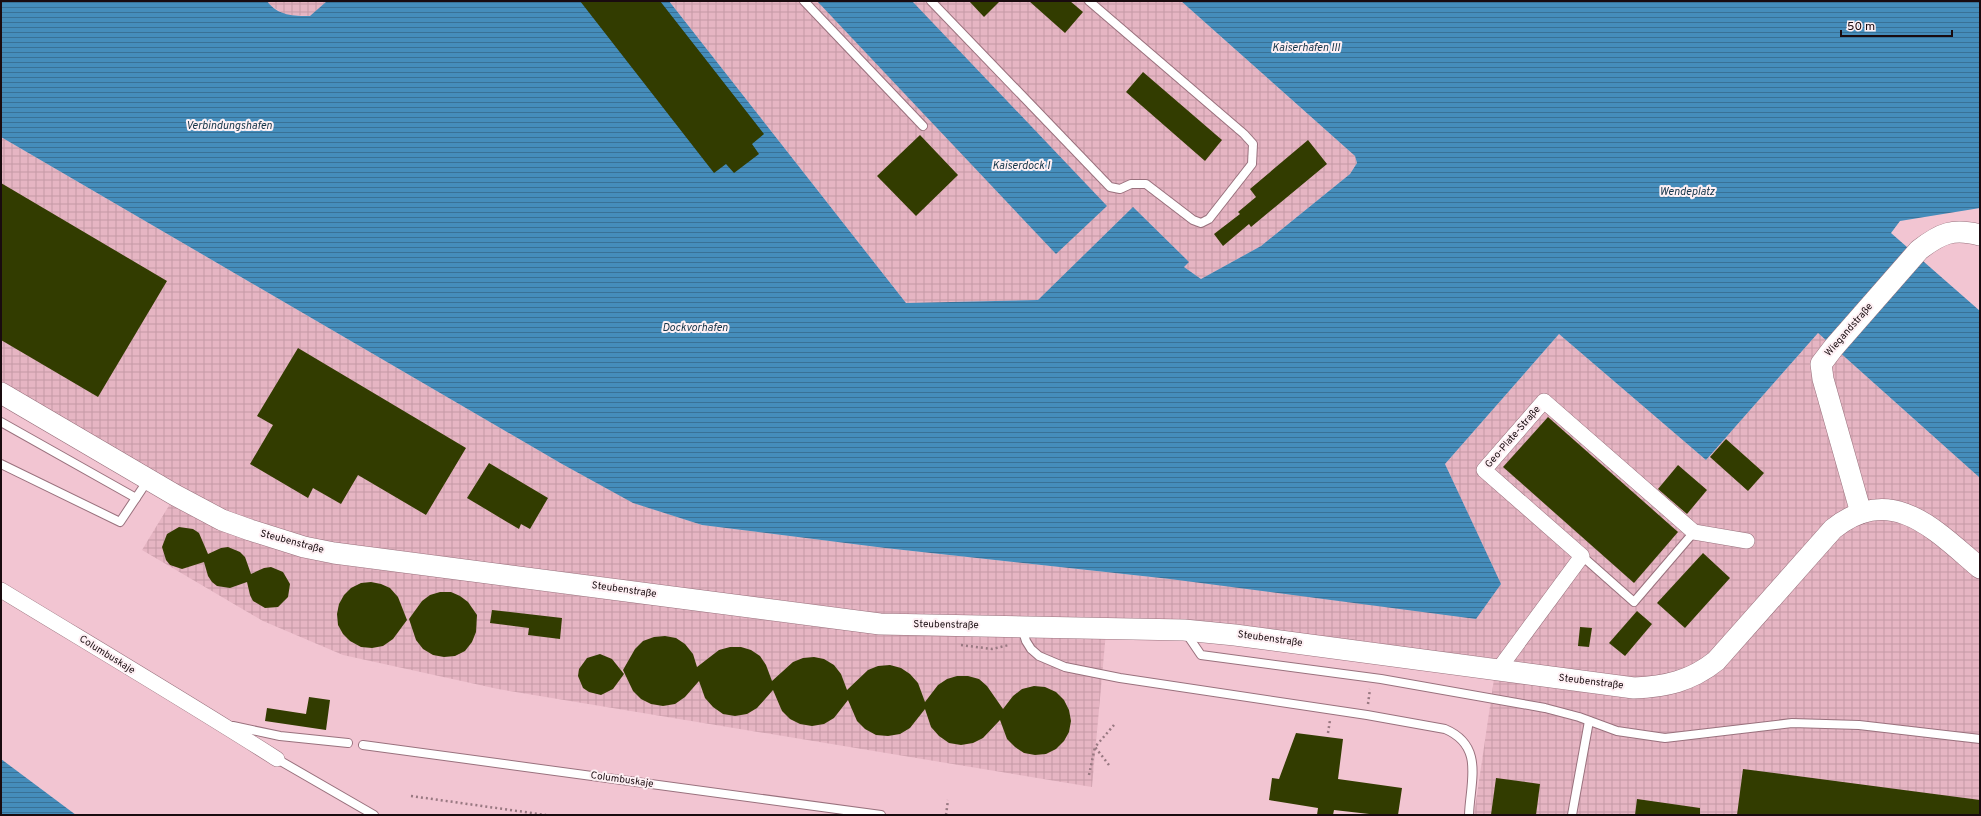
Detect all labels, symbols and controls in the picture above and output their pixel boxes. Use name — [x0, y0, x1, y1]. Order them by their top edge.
scale bar — [1841, 12, 1952, 38]
text: 50 m — [1847, 19, 1875, 35]
water label: Kaiserhafen III — [1272, 41, 1341, 55]
water label: Verbindungshafen — [186, 119, 272, 133]
water label: Kaiserdock I — [992, 159, 1051, 173]
water label: Wendeplatz — [1659, 185, 1715, 199]
street label: Wiegandstraße — [1822, 301, 1876, 359]
water label: Dockvorhafen — [662, 321, 728, 335]
street label: Geo-Plate-Straße — [1482, 403, 1544, 471]
street label: Steubenstraße — [259, 527, 325, 557]
street label: Steubenstraße — [591, 579, 657, 601]
street label: Steubenstraße — [913, 618, 979, 632]
street label: Steubenstraße — [1237, 628, 1303, 650]
street label: Columbuskaje — [77, 633, 137, 677]
street label: Steubenstraße — [1558, 672, 1624, 692]
street label: Columbuskaje — [590, 769, 654, 791]

